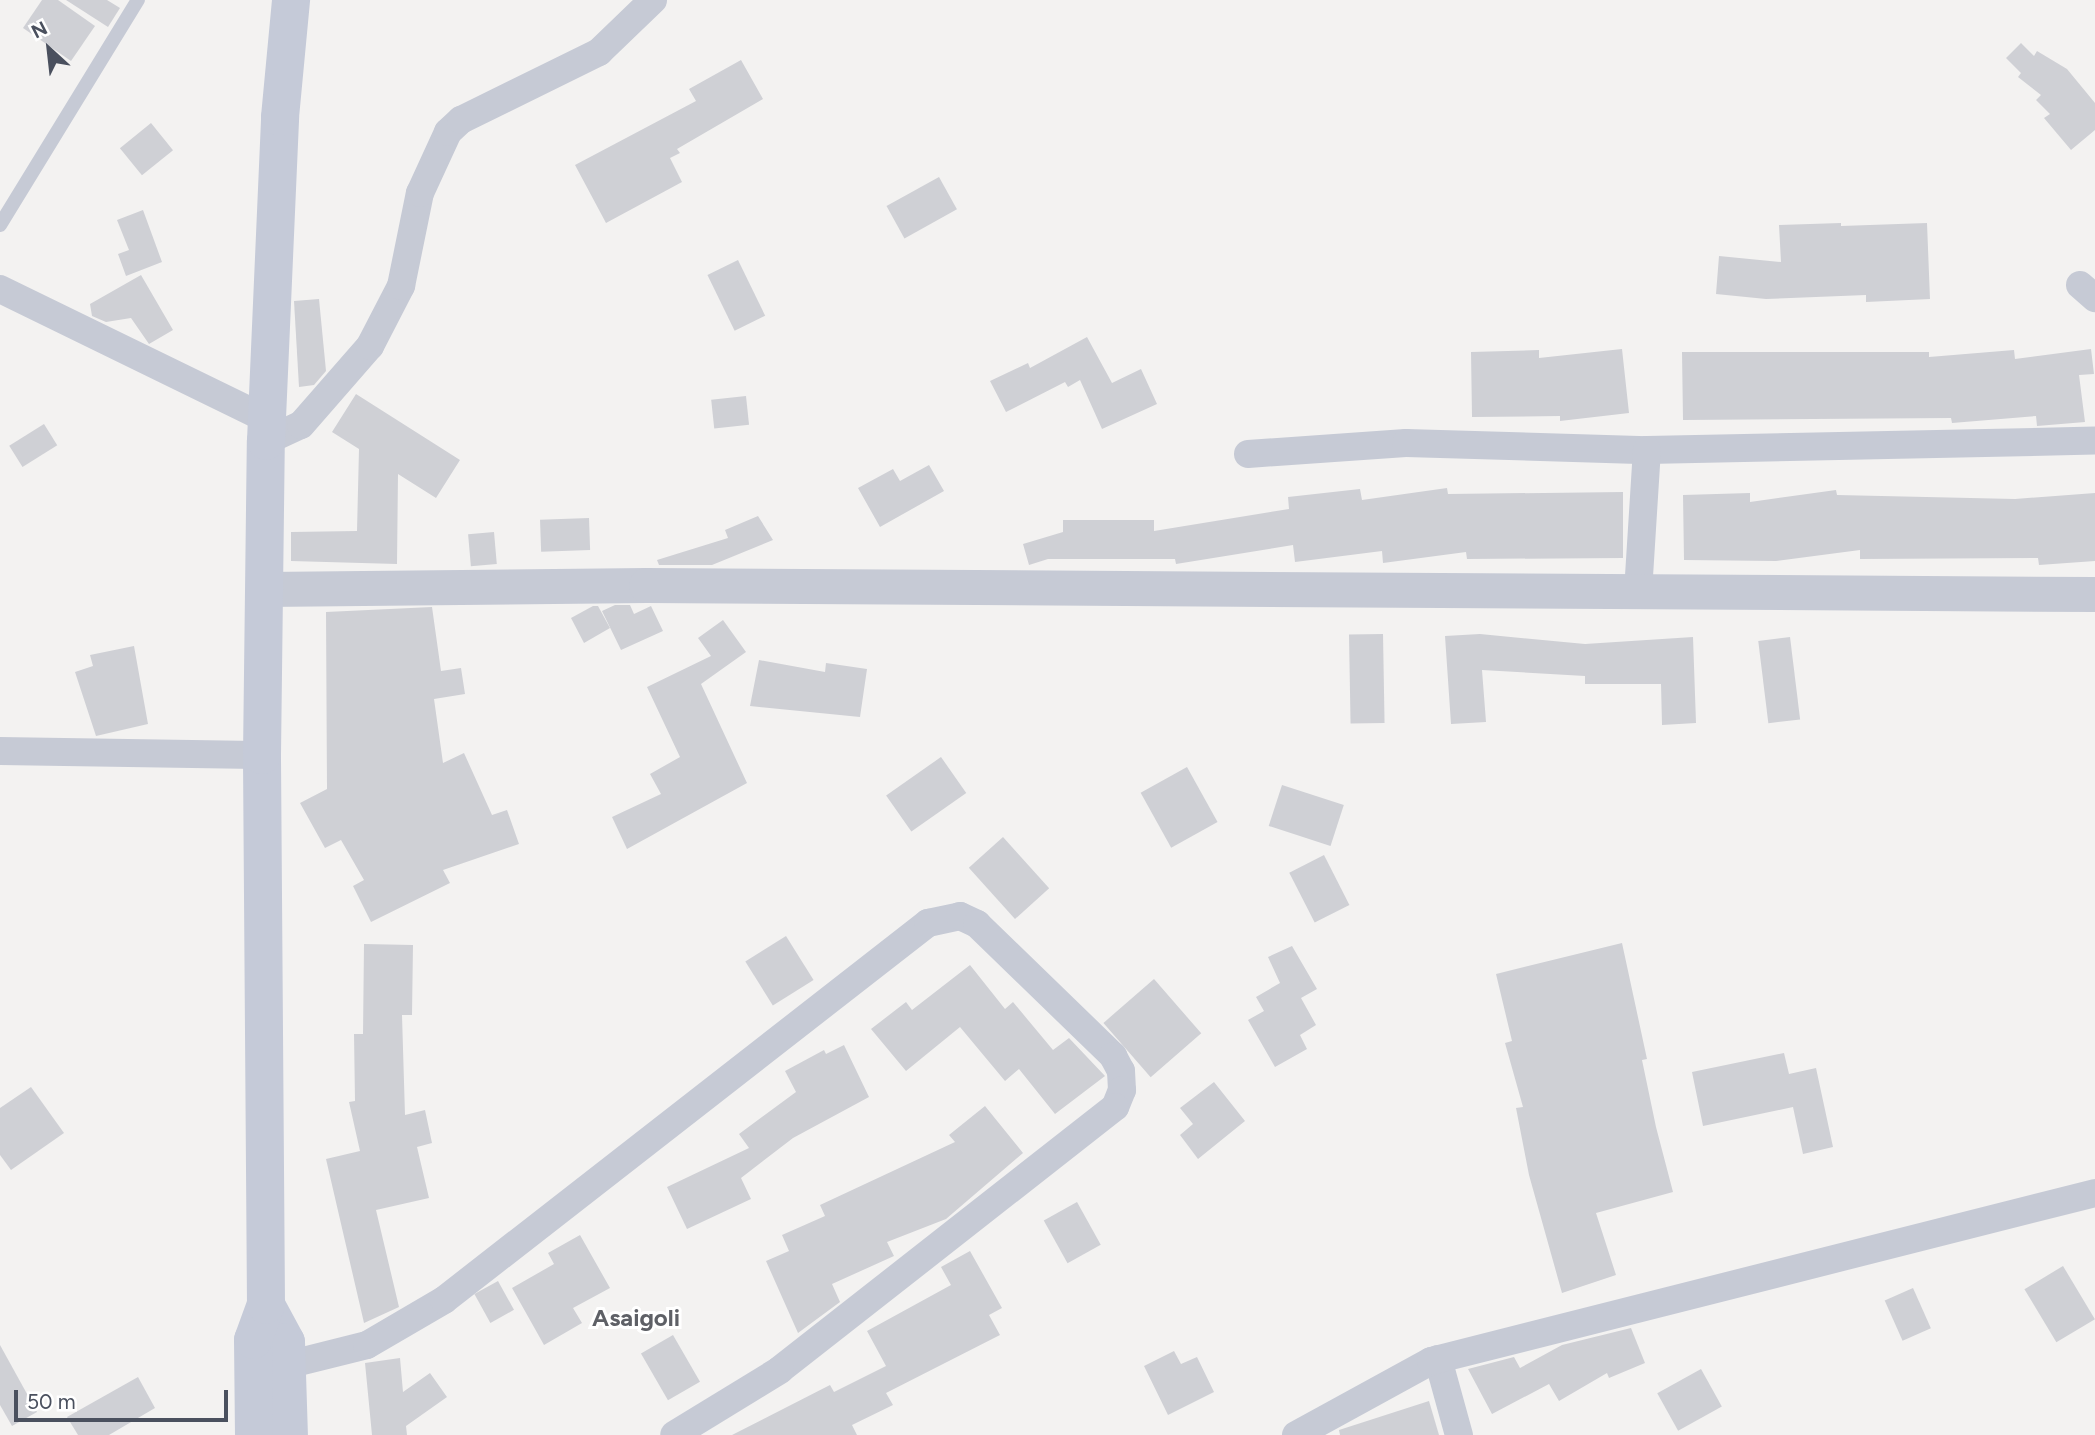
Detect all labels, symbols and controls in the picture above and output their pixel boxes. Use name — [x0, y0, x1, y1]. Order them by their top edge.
north arrow — [14, 14, 84, 84]
text: N — [27, 16, 51, 43]
district label: Asaigoli — [592, 1304, 680, 1332]
scale bar — [18, 1376, 231, 1420]
text: 50 m — [27, 1389, 76, 1414]

